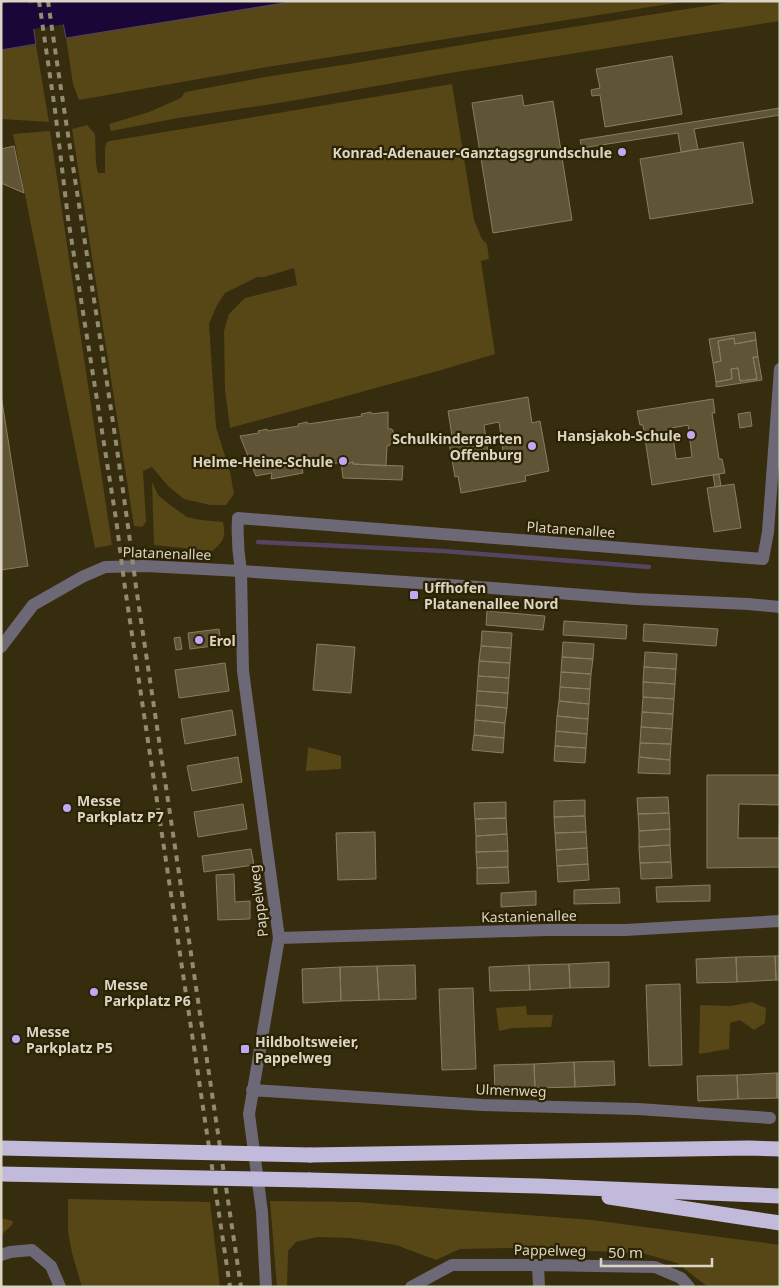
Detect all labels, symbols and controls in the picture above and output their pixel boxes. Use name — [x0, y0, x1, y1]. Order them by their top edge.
place label: Konrad-Adenauer-Ganztagsgrundschule — [333, 143, 612, 162]
marker: Konrad-Adenauer-Ganztagsgrundschule — [616, 146, 628, 158]
place label: Hansjakob-Schule — [557, 426, 681, 445]
place label: Schulkindergarten Offenburg — [392, 429, 522, 464]
marker: Hansjakob-Schule — [685, 429, 697, 441]
marker: Schulkindergarten Offenburg — [526, 440, 538, 452]
place label: Helme-Heine-Schule — [192, 452, 333, 471]
marker: Helme-Heine-Schule — [337, 455, 349, 467]
street label: Platanenallee — [526, 516, 616, 542]
street label: Platanenallee — [122, 542, 212, 564]
place label: Uffhofen Platanenallee Nord — [424, 578, 558, 613]
marker: Uffhofen Platanenallee Nord — [408, 589, 420, 601]
place label: Erol — [209, 631, 236, 650]
marker: Erol — [193, 634, 205, 646]
place label: Messe Parkplatz P7 — [77, 791, 164, 826]
marker: Messe Parkplatz P7 — [61, 802, 73, 814]
street label: Pappelweg — [244, 864, 272, 938]
street label: Kastanienallee — [481, 906, 577, 926]
place label: Messe Parkplatz P6 — [104, 975, 191, 1010]
marker: Messe Parkplatz P6 — [88, 986, 100, 998]
place label: Messe Parkplatz P5 — [26, 1022, 113, 1057]
place label: Hildboltsweier, Pappelweg — [255, 1032, 359, 1067]
marker: Messe Parkplatz P5 — [10, 1033, 22, 1045]
marker: Hildboltsweier, Pappelweg — [239, 1043, 251, 1055]
street label: Ulmenweg — [475, 1079, 547, 1101]
scale bar — [601, 1236, 712, 1268]
street label: Pappelweg — [514, 1240, 586, 1260]
text: 50 m — [608, 1242, 643, 1262]

